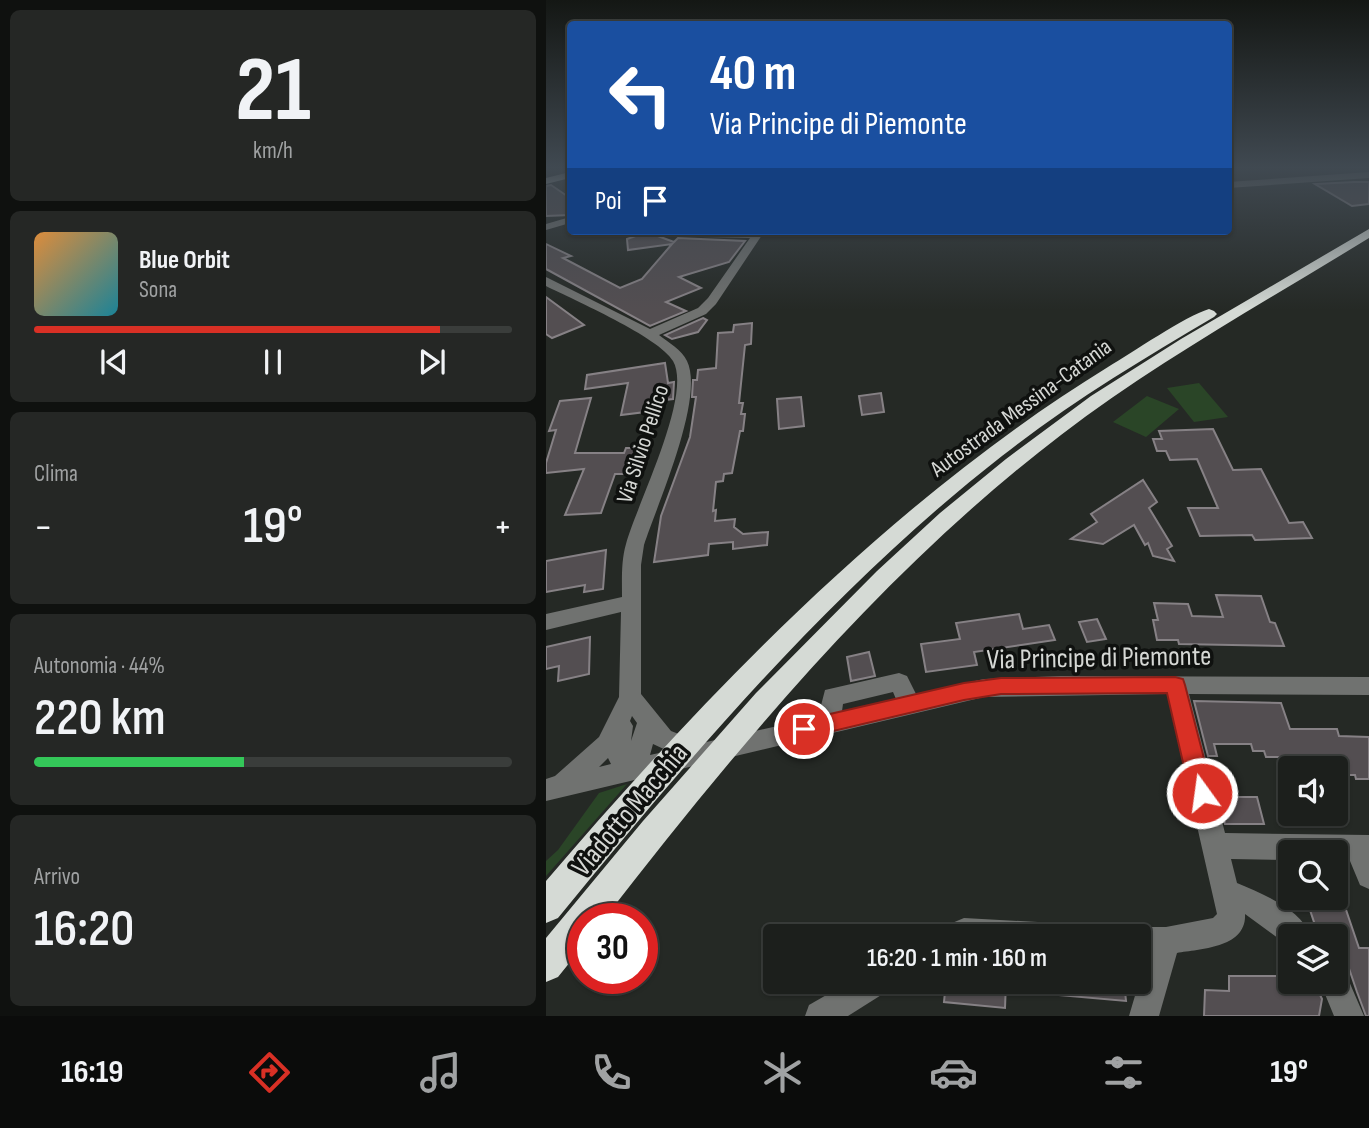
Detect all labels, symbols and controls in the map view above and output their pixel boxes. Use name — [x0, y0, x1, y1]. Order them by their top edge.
text: 21 — [235, 37, 311, 146]
text: 40 m — [710, 45, 796, 104]
icon: left — [595, 49, 686, 140]
text: Via Principe di Piemonte — [710, 105, 967, 144]
text: km/h — [253, 137, 293, 165]
icon: arrive — [636, 182, 674, 220]
text: Poi — [595, 186, 622, 217]
text: Blue Orbit — [139, 245, 230, 276]
text: Sona — [139, 276, 177, 304]
street label: Autostrada Messina-Catania — [924, 333, 1117, 484]
icon: previous — [95, 343, 133, 381]
icon: pause — [254, 343, 292, 381]
icon: next — [413, 343, 451, 381]
street label: Via Silvio Pellico — [611, 381, 675, 507]
text: Clima — [34, 460, 78, 488]
text: 19° — [243, 495, 303, 558]
text: − — [34, 505, 53, 550]
text: + — [493, 505, 512, 550]
street label: Via Principe di Piemonte — [986, 640, 1212, 676]
text: Autonomia · 44% — [34, 652, 165, 680]
text: 220 km — [34, 687, 166, 750]
pin — [774, 699, 834, 759]
icon: arrive — [785, 710, 823, 748]
street label: Viadotto Macchia — [565, 737, 695, 883]
position arrow — [1165, 756, 1239, 830]
map controls — [1278, 756, 1348, 994]
button: sound — [1278, 756, 1348, 826]
button: search — [1278, 840, 1348, 910]
text: Arrivo — [34, 863, 80, 891]
text: 16:20 — [34, 898, 134, 961]
speed limit sign: 30 — [567, 903, 658, 994]
button: layers — [1278, 924, 1348, 994]
text: 16:20 · 1 min · 160 m — [867, 943, 1047, 974]
icon: directions — [245, 1048, 294, 1097]
icon: music — [416, 1048, 465, 1097]
icon: phone — [587, 1048, 636, 1097]
icon: climate — [758, 1048, 807, 1097]
icon: car — [929, 1048, 978, 1097]
icon: filters — [1099, 1048, 1148, 1097]
text: 16:19 — [61, 1053, 123, 1092]
text: 19° — [1270, 1053, 1308, 1092]

